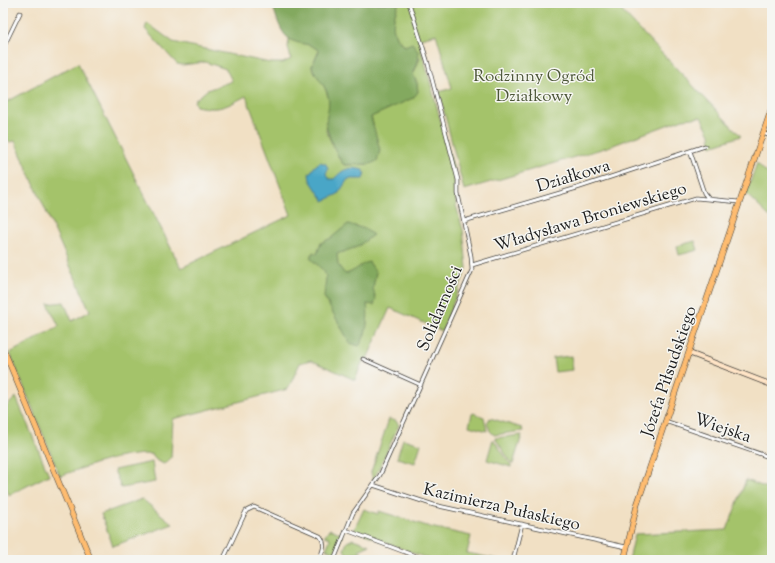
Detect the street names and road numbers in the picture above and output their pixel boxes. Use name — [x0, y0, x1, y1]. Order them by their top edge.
street label: Działkowa — [534, 154, 613, 199]
street label: Władysława Broniewskiego — [491, 177, 690, 259]
street label: Solidarności — [412, 262, 470, 355]
street label: Józefa Piłsudskiego — [636, 303, 704, 441]
street label: Wiejska — [691, 408, 754, 450]
street label: Kazimierza Pułaskiego — [421, 478, 582, 538]

